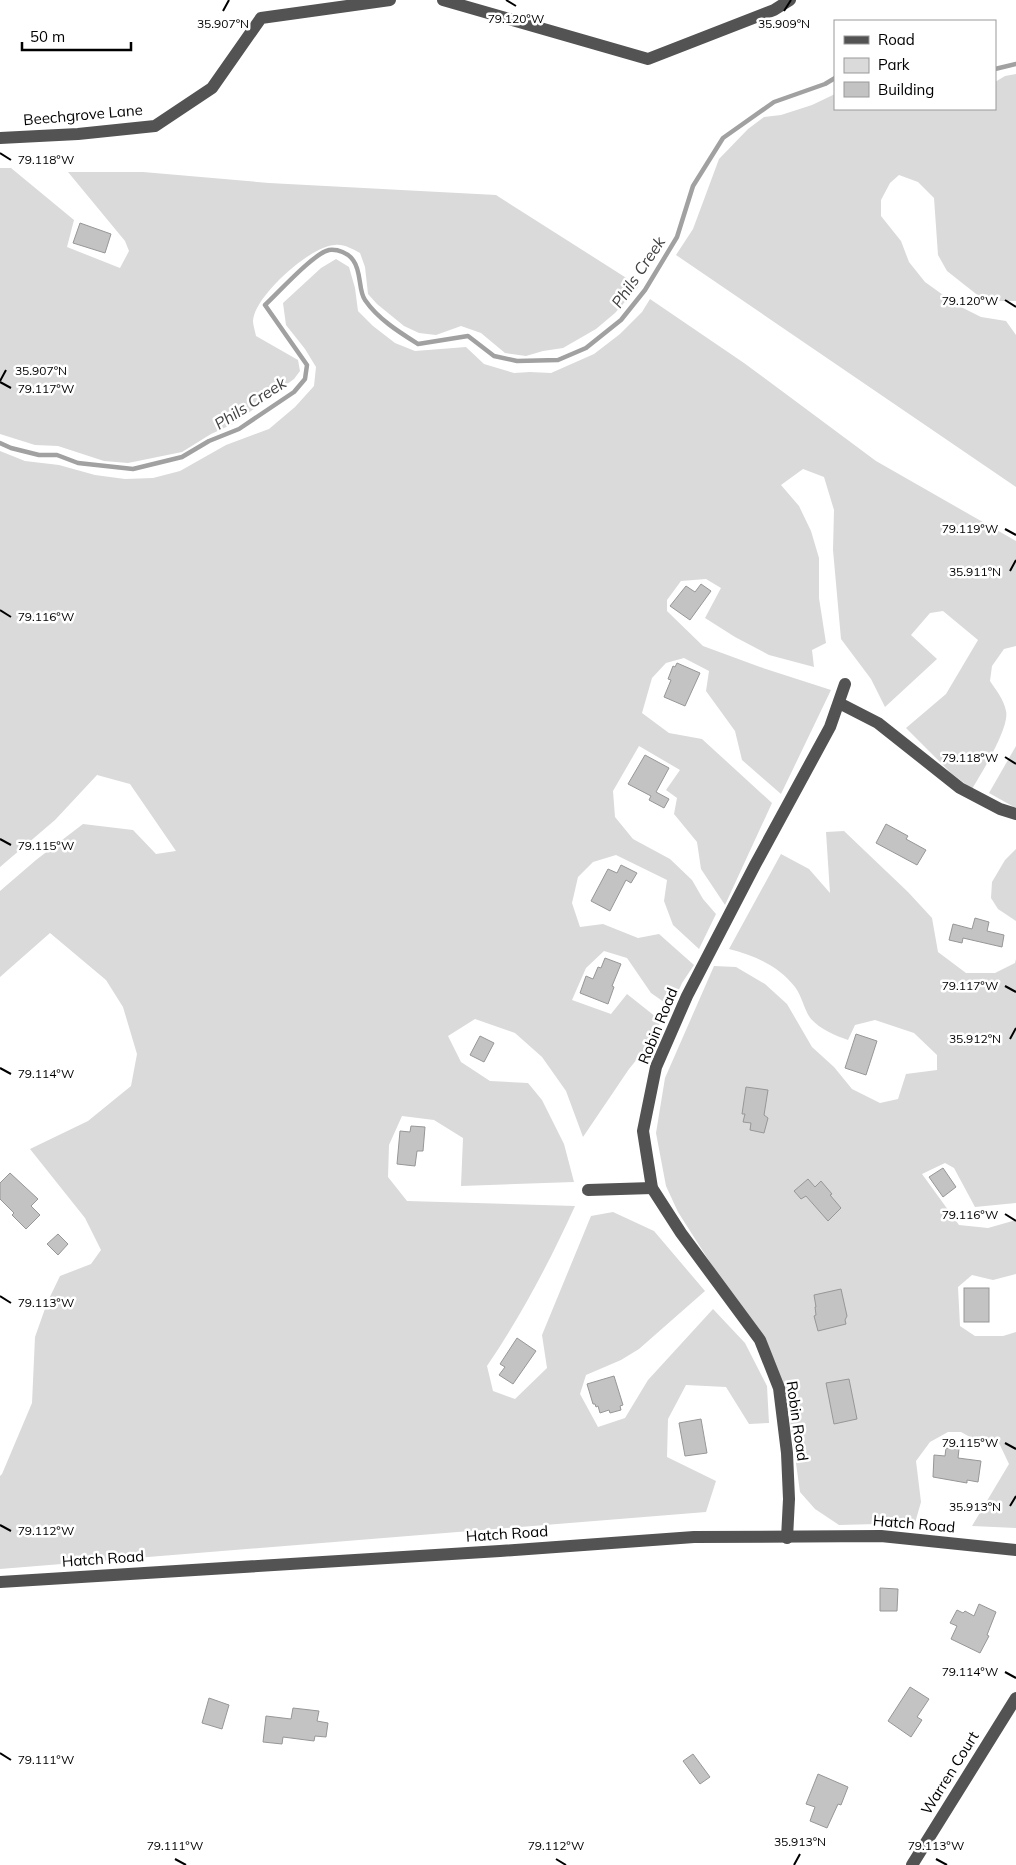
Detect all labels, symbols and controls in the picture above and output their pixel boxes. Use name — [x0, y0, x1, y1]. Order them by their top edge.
text: 79.120°W — [488, 11, 544, 26]
text: 35.907°N — [197, 16, 249, 31]
text: 35.909°N — [758, 16, 810, 31]
scale bar — [22, 20, 131, 52]
legend — [834, 20, 996, 110]
text: 50 m — [30, 27, 65, 46]
text: Road — [878, 30, 915, 49]
text: Park — [878, 55, 910, 74]
text: Building — [878, 80, 934, 99]
street label: Beechgrove Lane — [23, 100, 143, 129]
text: 79.118°W — [18, 152, 74, 167]
water label: Phils Creek — [607, 232, 670, 312]
text: 79.120°W — [942, 293, 998, 308]
text: 35.907°N — [15, 363, 67, 378]
water label: Phils Creek — [210, 372, 290, 434]
text: 79.117°W — [18, 381, 74, 396]
text: 79.119°W — [942, 521, 998, 536]
text: 35.911°N — [949, 564, 1001, 579]
text: 79.116°W — [18, 609, 74, 624]
text: 79.118°W — [942, 750, 998, 765]
text: 79.115°W — [18, 838, 74, 853]
text: 79.117°W — [942, 978, 998, 993]
street label: Robin Road — [634, 985, 681, 1067]
text: 35.912°N — [949, 1031, 1001, 1046]
text: 79.114°W — [18, 1066, 74, 1081]
text: 79.116°W — [942, 1207, 998, 1222]
text: 79.113°W — [18, 1295, 74, 1310]
street label: Robin Road — [782, 1380, 813, 1462]
text: 79.115°W — [942, 1435, 998, 1450]
text: 35.913°N — [949, 1499, 1001, 1514]
street label: Hatch Road — [872, 1510, 956, 1537]
street label: Hatch Road — [465, 1521, 549, 1546]
text: 79.112°W — [18, 1523, 74, 1538]
street label: Hatch Road — [61, 1546, 145, 1571]
text: 79.114°W — [942, 1664, 998, 1679]
street label: Warren Court — [916, 1728, 983, 1818]
text: 79.111°W — [18, 1752, 74, 1767]
text: 35.913°N — [774, 1834, 826, 1849]
text: 79.111°W — [147, 1838, 203, 1853]
text: 79.112°W — [528, 1838, 584, 1853]
text: 79.113°W — [908, 1838, 964, 1853]

